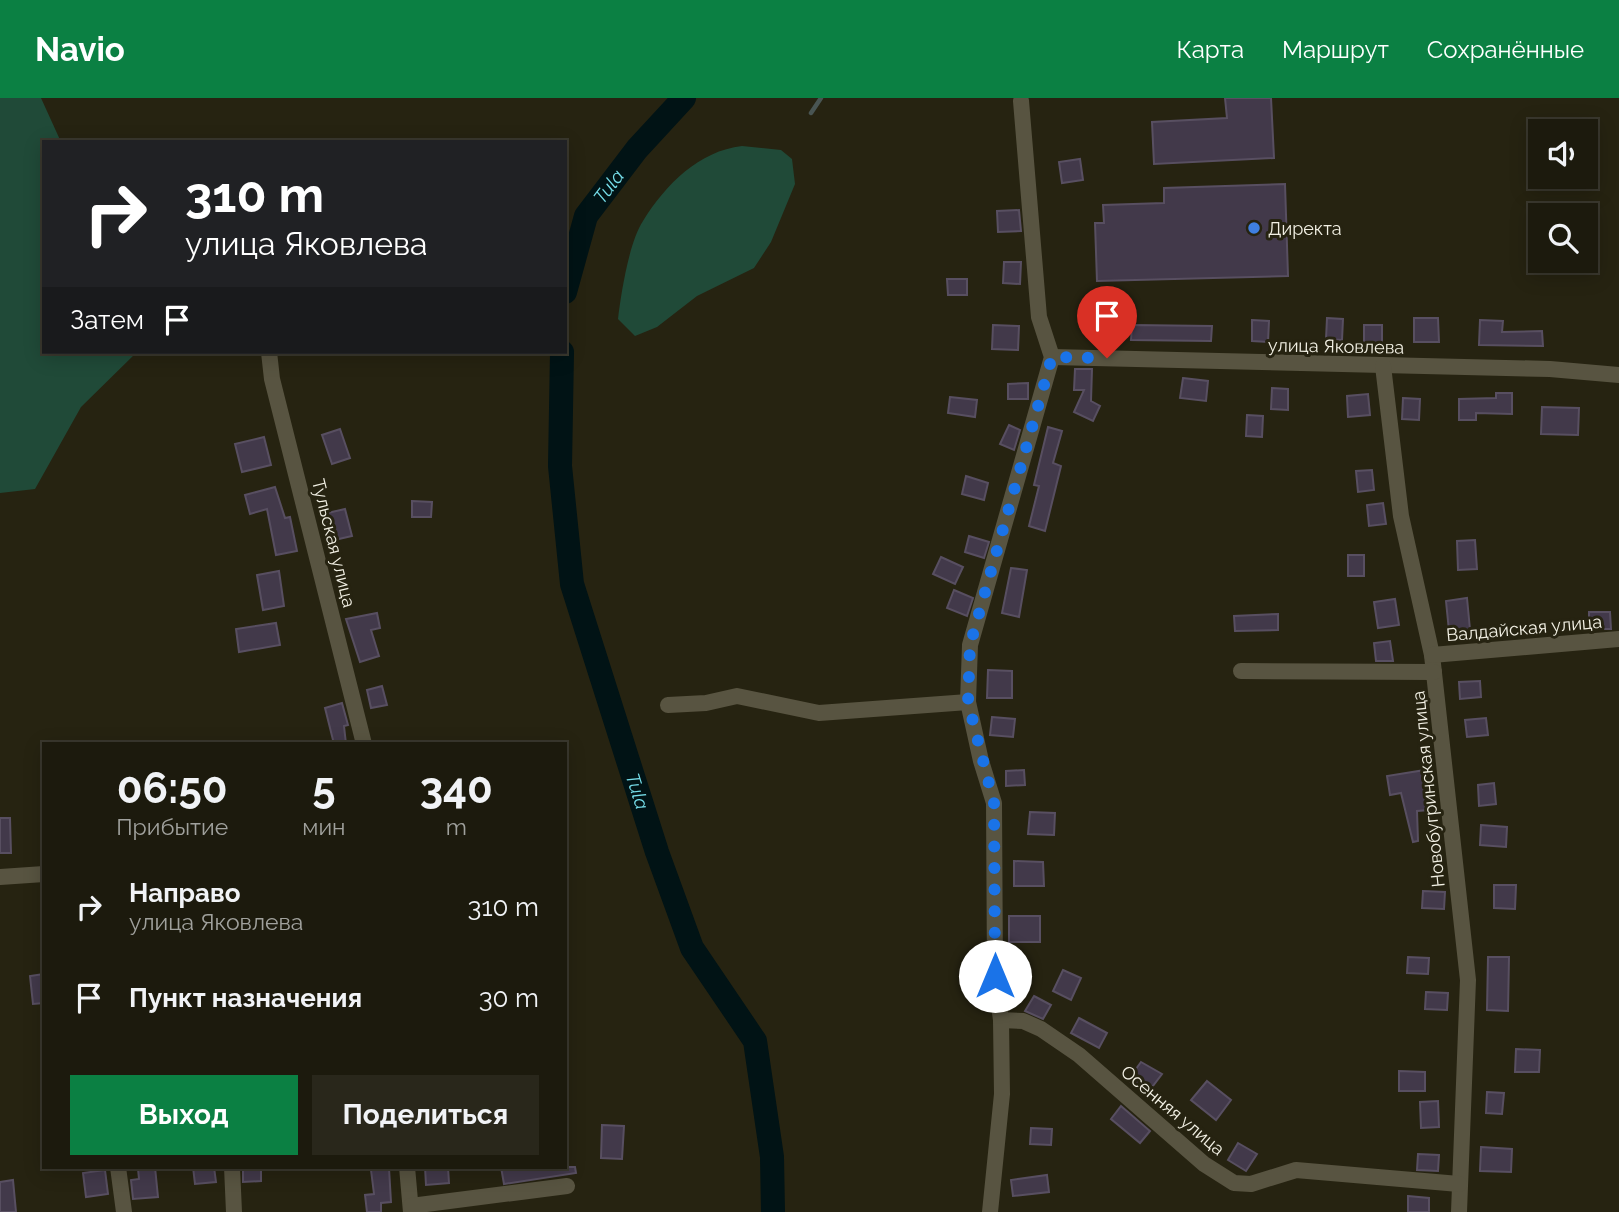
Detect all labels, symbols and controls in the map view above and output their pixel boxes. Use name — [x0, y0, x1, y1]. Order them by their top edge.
text: Navio — [35, 30, 125, 69]
text: Карта — [1176, 35, 1244, 64]
text: Маршрут — [1282, 35, 1389, 64]
text: Сохранённые — [1427, 35, 1584, 64]
map controls — [1528, 119, 1598, 273]
button: sound — [1528, 119, 1598, 189]
water label: Tula — [589, 165, 628, 208]
text: 310 m — [185, 166, 324, 223]
icon: right — [70, 168, 161, 259]
button: search — [1528, 203, 1598, 273]
place label: Директа — [1268, 218, 1342, 239]
marker: Директа — [1246, 220, 1262, 236]
text: улица Яковлева — [185, 225, 428, 262]
pin — [1077, 286, 1137, 358]
icon: arrive — [1088, 297, 1126, 335]
icon: arrive — [158, 301, 196, 339]
text: Затем — [70, 305, 144, 335]
street label: улица Яковлева — [1268, 334, 1404, 358]
street label: Тульская улица — [308, 477, 360, 609]
street label: Валдайская улица — [1445, 611, 1603, 645]
street label: Новобугринская улица — [1407, 690, 1449, 888]
text: 06:50 — [117, 764, 228, 813]
text: 5 — [312, 764, 336, 813]
text: 340 — [420, 764, 493, 813]
water label: Tula — [622, 770, 654, 812]
text: Прибытие — [116, 813, 228, 840]
text: мин — [302, 813, 345, 840]
text: m — [446, 813, 467, 840]
text: Направо — [129, 878, 240, 908]
icon: right — [70, 888, 108, 926]
text: 310 m — [468, 892, 539, 922]
text: улица Яковлева — [129, 908, 303, 935]
position arrow — [958, 939, 1032, 1013]
icon: arrive — [70, 979, 108, 1017]
text: Пункт назначения — [129, 983, 362, 1013]
text: 30 m — [479, 983, 539, 1013]
street label: Осенняя улица — [1117, 1061, 1229, 1159]
button: Выход — [70, 1075, 298, 1155]
button: Поделиться — [312, 1075, 539, 1155]

